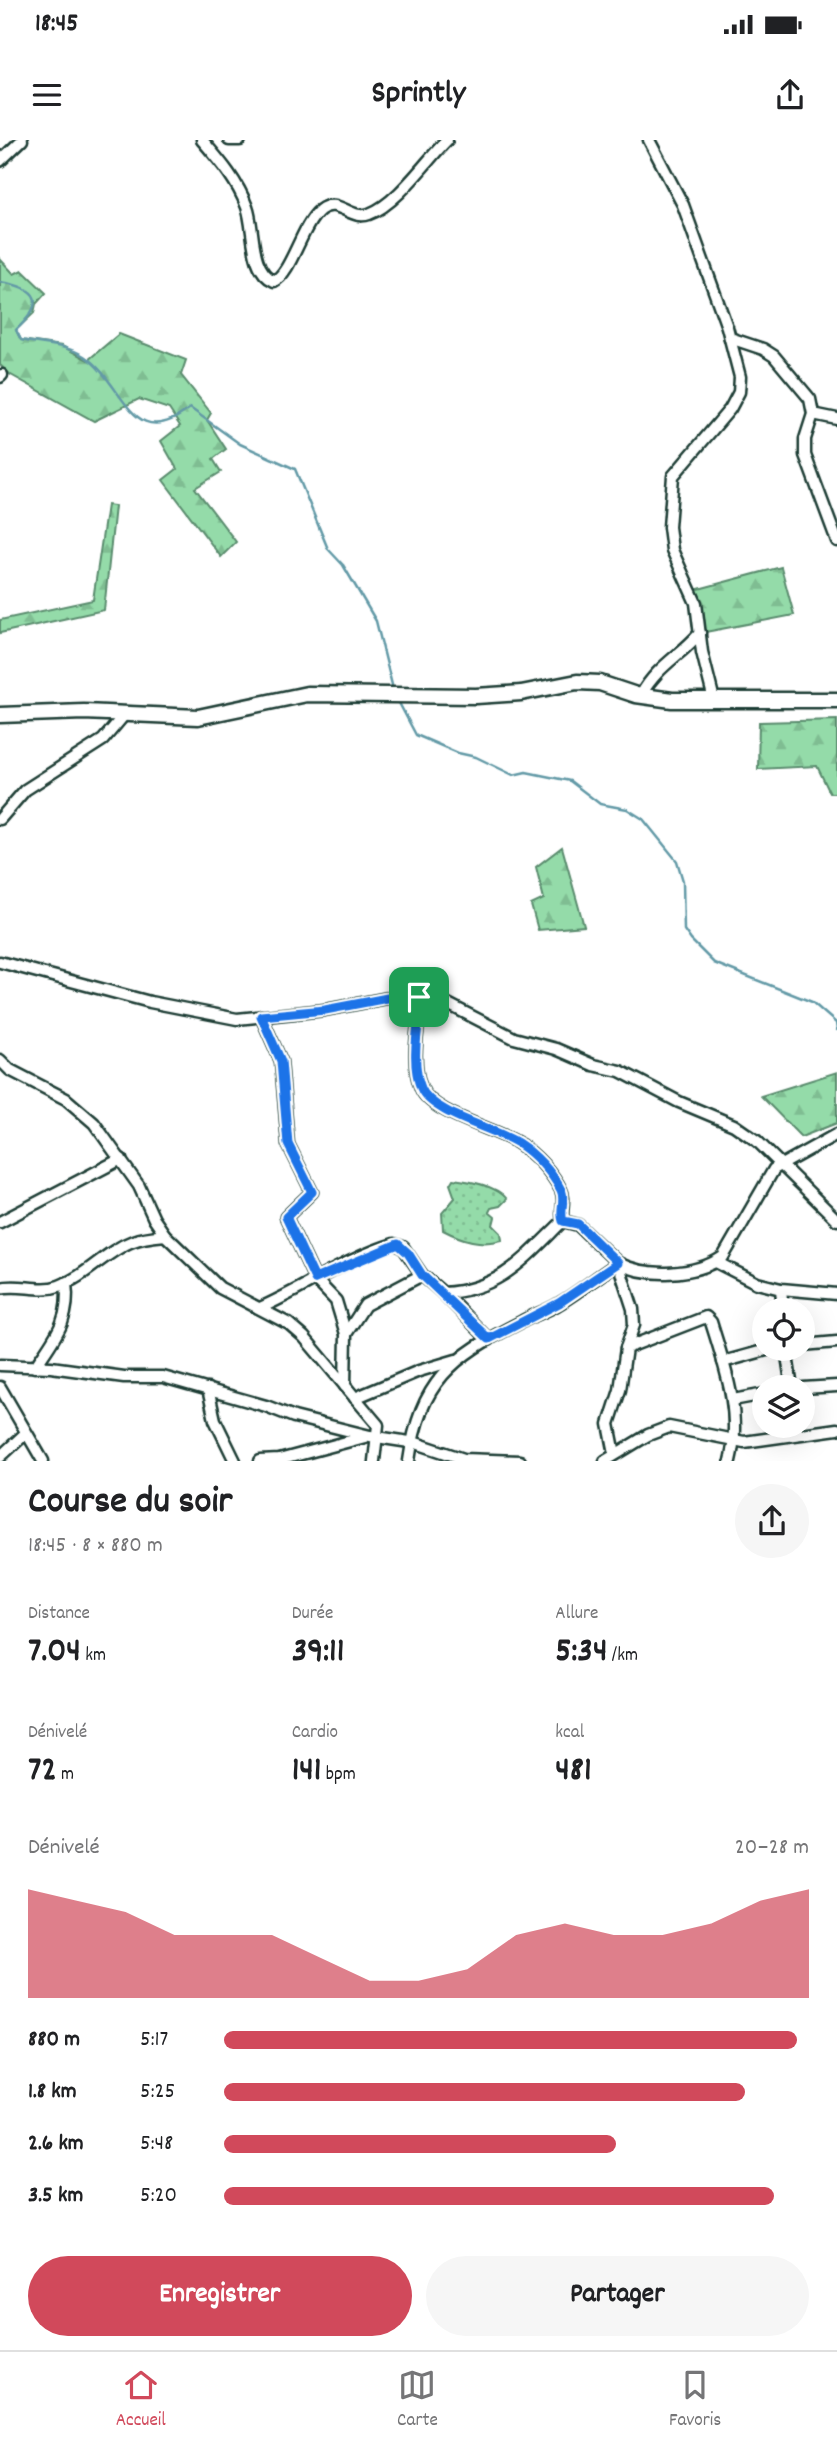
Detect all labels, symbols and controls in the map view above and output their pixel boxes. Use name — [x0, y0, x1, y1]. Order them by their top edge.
text: 18:45 — [35, 6, 78, 43]
text: Sprintly — [372, 72, 465, 118]
icon: menu — [28, 76, 66, 114]
icon: share — [771, 76, 809, 114]
pin — [389, 967, 449, 1027]
icon: arrive — [400, 978, 438, 1016]
map controls — [752, 1298, 815, 1438]
button: locate — [752, 1298, 815, 1361]
button: layers — [752, 1375, 815, 1438]
text: Course du soir — [28, 1476, 232, 1531]
button: share — [735, 1484, 809, 1558]
text: 18:45 · 8 × 880 m — [28, 1530, 163, 1563]
text: Distance — [28, 1601, 90, 1628]
text: Durée — [292, 1601, 333, 1628]
text: Allure — [555, 1601, 598, 1628]
text: 7.04 — [28, 1628, 81, 1678]
text: 39:11 — [292, 1628, 344, 1678]
text: 5:34 — [555, 1628, 607, 1678]
text: km — [81, 1643, 106, 1670]
text: /km — [607, 1643, 638, 1670]
text: Dénivelé — [28, 1720, 87, 1747]
text: Cardio — [292, 1720, 338, 1747]
text: kcal — [555, 1720, 584, 1747]
text: 72 — [28, 1747, 57, 1797]
text: 141 — [292, 1747, 322, 1797]
text: 481 — [555, 1747, 592, 1797]
text: m — [57, 1762, 74, 1789]
text: bpm — [322, 1762, 356, 1789]
text: Dénivelé — [28, 1832, 100, 1865]
text: 20–28 m — [735, 1832, 809, 1865]
text: 880 m — [28, 2024, 80, 2057]
text: 5:17 — [140, 2024, 168, 2057]
text: 1.8 km — [28, 2076, 77, 2109]
text: 5:25 — [140, 2076, 175, 2109]
text: 2.6 km — [28, 2128, 84, 2161]
text: 5:48 — [140, 2128, 173, 2161]
text: 3.5 km — [28, 2180, 83, 2213]
text: 5:20 — [140, 2180, 177, 2213]
button: Enregistrer — [28, 2256, 412, 2336]
button: Partager — [426, 2256, 809, 2336]
tab: Accueil — [116, 2366, 166, 2435]
tab: Carte — [397, 2366, 438, 2435]
tab: Favoris — [669, 2366, 721, 2435]

